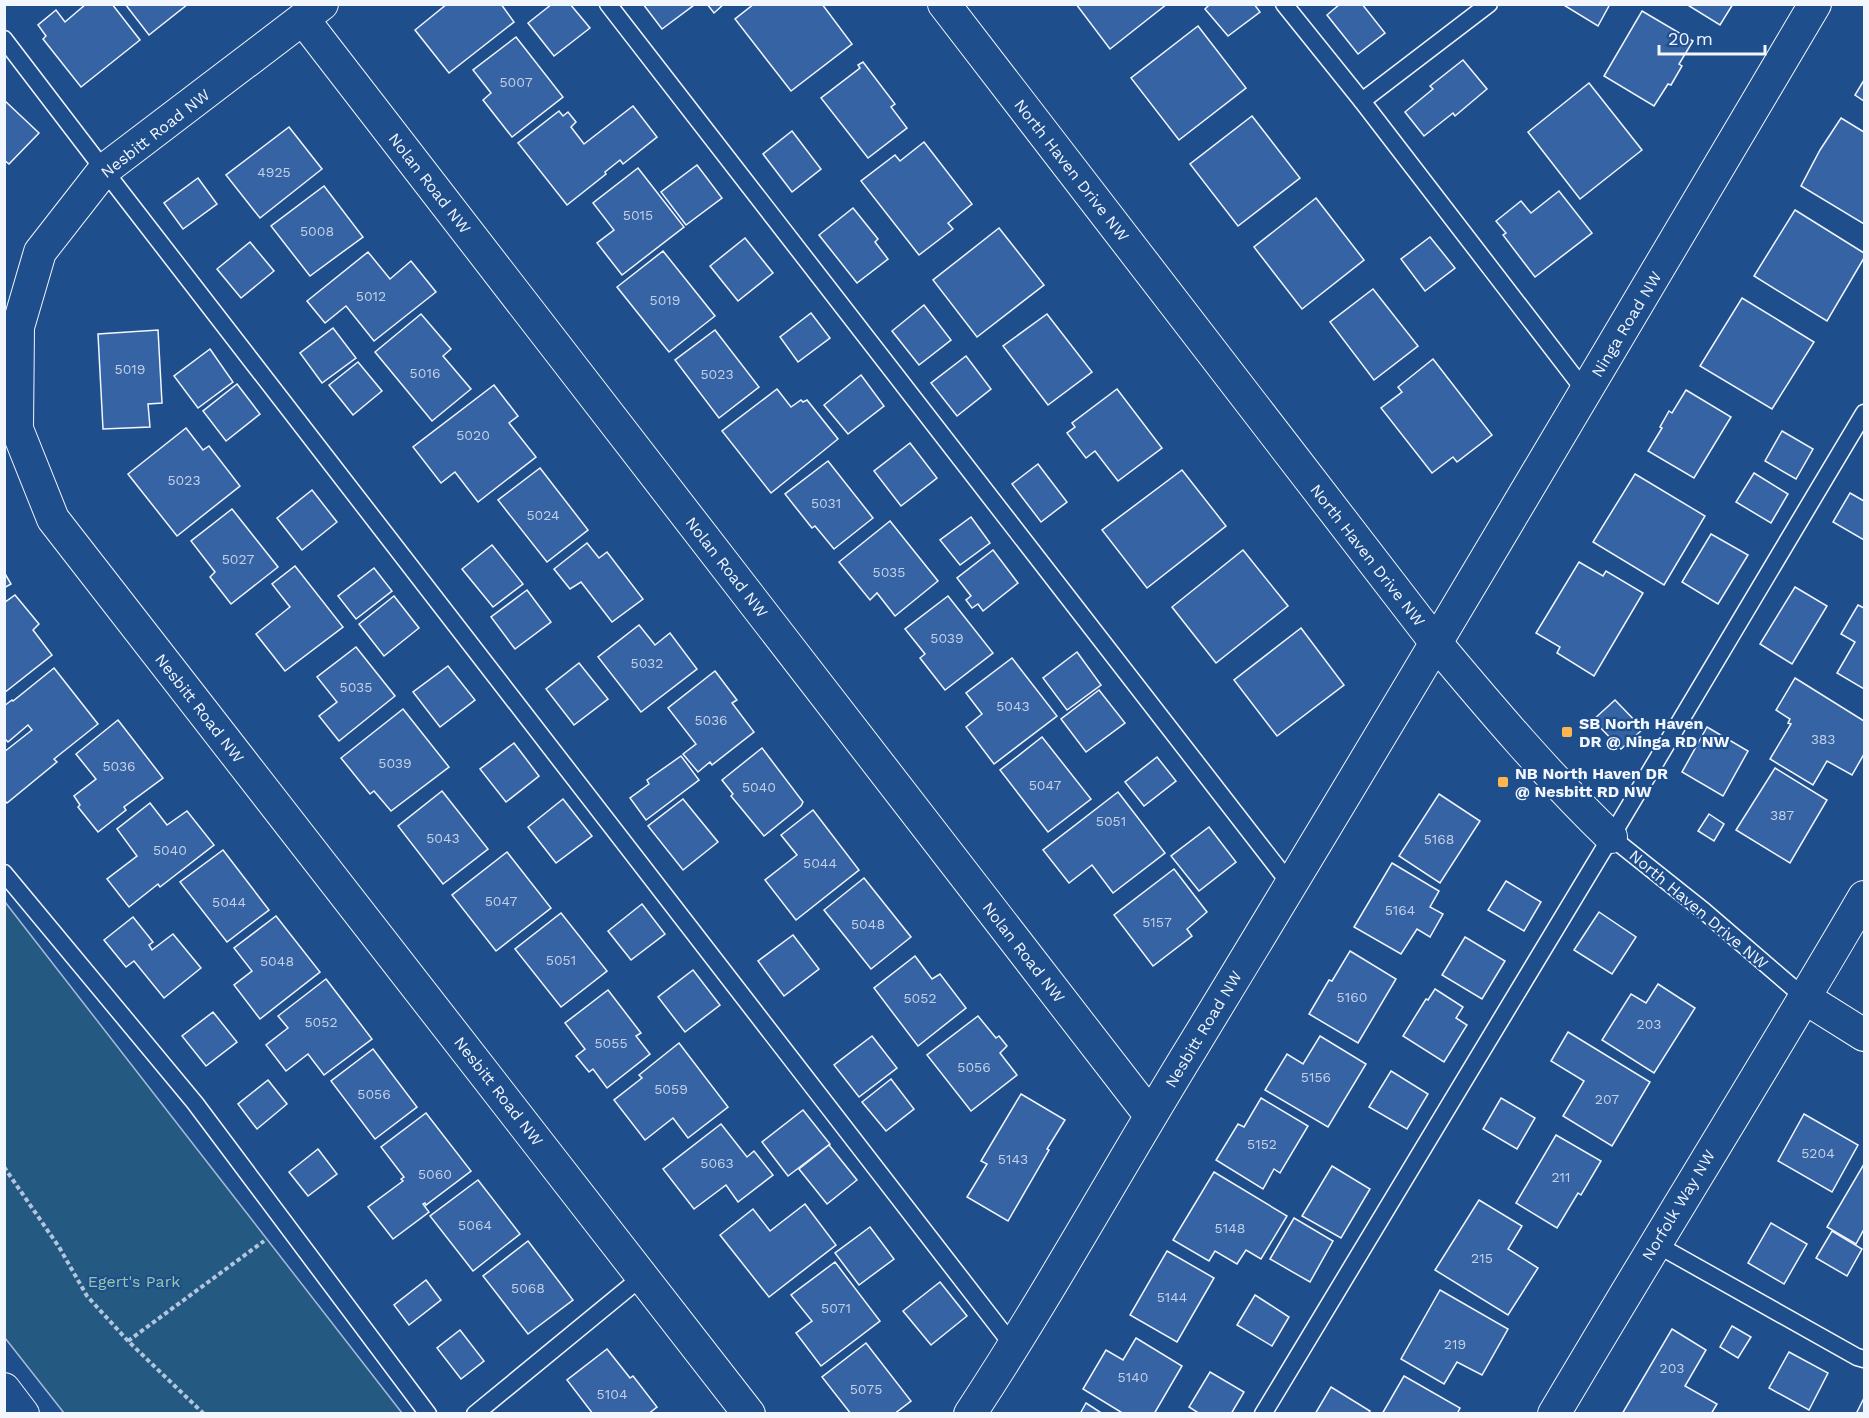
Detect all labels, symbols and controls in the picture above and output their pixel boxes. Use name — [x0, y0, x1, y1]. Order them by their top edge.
scale bar — [1659, 18, 1766, 56]
text: 20 m — [1668, 28, 1713, 49]
house number: 5007 — [499, 74, 533, 90]
street label: Nesbitt Road NW — [97, 85, 214, 182]
street label: North Haven Drive NW — [1010, 95, 1133, 245]
street label: Nolan Road NW — [385, 129, 475, 237]
house number: 4925 — [257, 164, 291, 180]
house number: 5015 — [623, 207, 653, 223]
house number: 5008 — [300, 223, 334, 239]
street label: Ninga Road NW — [1587, 268, 1666, 381]
house number: 5012 — [356, 288, 386, 304]
house number: 5019 — [650, 292, 680, 308]
house number: 5019 — [115, 361, 145, 377]
house number: 5016 — [410, 365, 440, 381]
house number: 5023 — [700, 366, 734, 382]
house number: 5020 — [456, 427, 490, 443]
house number: 5023 — [167, 472, 201, 488]
street label: North Haven Drive NW — [1306, 480, 1429, 630]
house number: 5031 — [811, 495, 841, 511]
house number: 5024 — [526, 507, 560, 523]
street label: Nolan Road NW — [682, 513, 772, 621]
house number: 5027 — [222, 551, 254, 567]
house number: 5035 — [873, 564, 905, 580]
house number: 5039 — [930, 630, 964, 646]
street label: Nesbitt Road NW — [151, 650, 248, 767]
house number: 5032 — [631, 655, 663, 671]
house number: 5035 — [340, 679, 372, 695]
house number: 5043 — [996, 698, 1030, 714]
house number: 5036 — [694, 712, 728, 728]
place label: SB North Haven DR @ Ninga RD NW — [1579, 714, 1730, 751]
marker: SB North Haven DR @ Ninga RD NW — [1560, 725, 1574, 739]
house number: 383 — [1811, 731, 1835, 747]
house number: 5039 — [378, 755, 412, 771]
house number: 5036 — [102, 758, 136, 774]
place label: NB North Haven DR @ Nesbitt RD NW — [1515, 764, 1668, 801]
marker: NB North Haven DR @ Nesbitt RD NW — [1496, 775, 1510, 789]
house number: 5047 — [1029, 777, 1061, 793]
house number: 5040 — [742, 779, 776, 795]
house number: 387 — [1770, 807, 1794, 823]
house number: 5051 — [1096, 813, 1126, 829]
house number: 5043 — [426, 830, 460, 846]
house number: 5168 — [1424, 831, 1454, 847]
house number: 5040 — [153, 842, 187, 858]
street label: North Haven Drive NW — [1626, 846, 1772, 973]
house number: 5044 — [803, 855, 837, 871]
house number: 5047 — [485, 893, 517, 909]
house number: 5044 — [212, 894, 246, 910]
street label: Nolan Road NW — [979, 898, 1069, 1006]
house number: 5164 — [1385, 902, 1415, 918]
house number: 5157 — [1142, 914, 1172, 930]
house number: 5048 — [851, 916, 885, 932]
house number: 5051 — [546, 952, 576, 968]
house number: 5048 — [260, 953, 294, 969]
street label: Nesbitt Road NW — [1161, 967, 1246, 1091]
house number: 5160 — [1337, 989, 1367, 1005]
house number: 5052 — [903, 990, 937, 1006]
house number: 5052 — [304, 1014, 338, 1030]
house number: 203 — [1637, 1016, 1661, 1032]
street label: Nesbitt Road NW — [450, 1033, 547, 1150]
house number: 5055 — [594, 1035, 628, 1051]
house number: 5056 — [957, 1059, 991, 1075]
house number: 5156 — [1301, 1069, 1331, 1085]
house number: 5059 — [654, 1081, 688, 1097]
house number: 5056 — [357, 1086, 391, 1102]
house number: 207 — [1595, 1091, 1619, 1107]
house number: 5152 — [1247, 1136, 1277, 1152]
house number: 5204 — [1801, 1145, 1835, 1161]
street label: Norfolk Way NW — [1638, 1146, 1719, 1264]
house number: 5143 — [998, 1151, 1028, 1167]
house number: 5063 — [700, 1155, 734, 1171]
house number: 5060 — [418, 1166, 452, 1182]
house number: 211 — [1551, 1169, 1571, 1185]
house number: 5064 — [458, 1217, 492, 1233]
house number: 5148 — [1215, 1220, 1245, 1236]
house number: 215 — [1471, 1250, 1493, 1266]
park label: Egert's Park — [88, 1272, 180, 1291]
house number: 5068 — [511, 1280, 545, 1296]
house number: 5144 — [1157, 1289, 1187, 1305]
house number: 5071 — [821, 1300, 851, 1316]
house number: 219 — [1444, 1336, 1466, 1352]
house number: 203 — [1660, 1360, 1684, 1376]
house number: 5140 — [1118, 1369, 1148, 1385]
house number: 5075 — [850, 1381, 882, 1397]
house number: 5104 — [597, 1386, 627, 1402]

